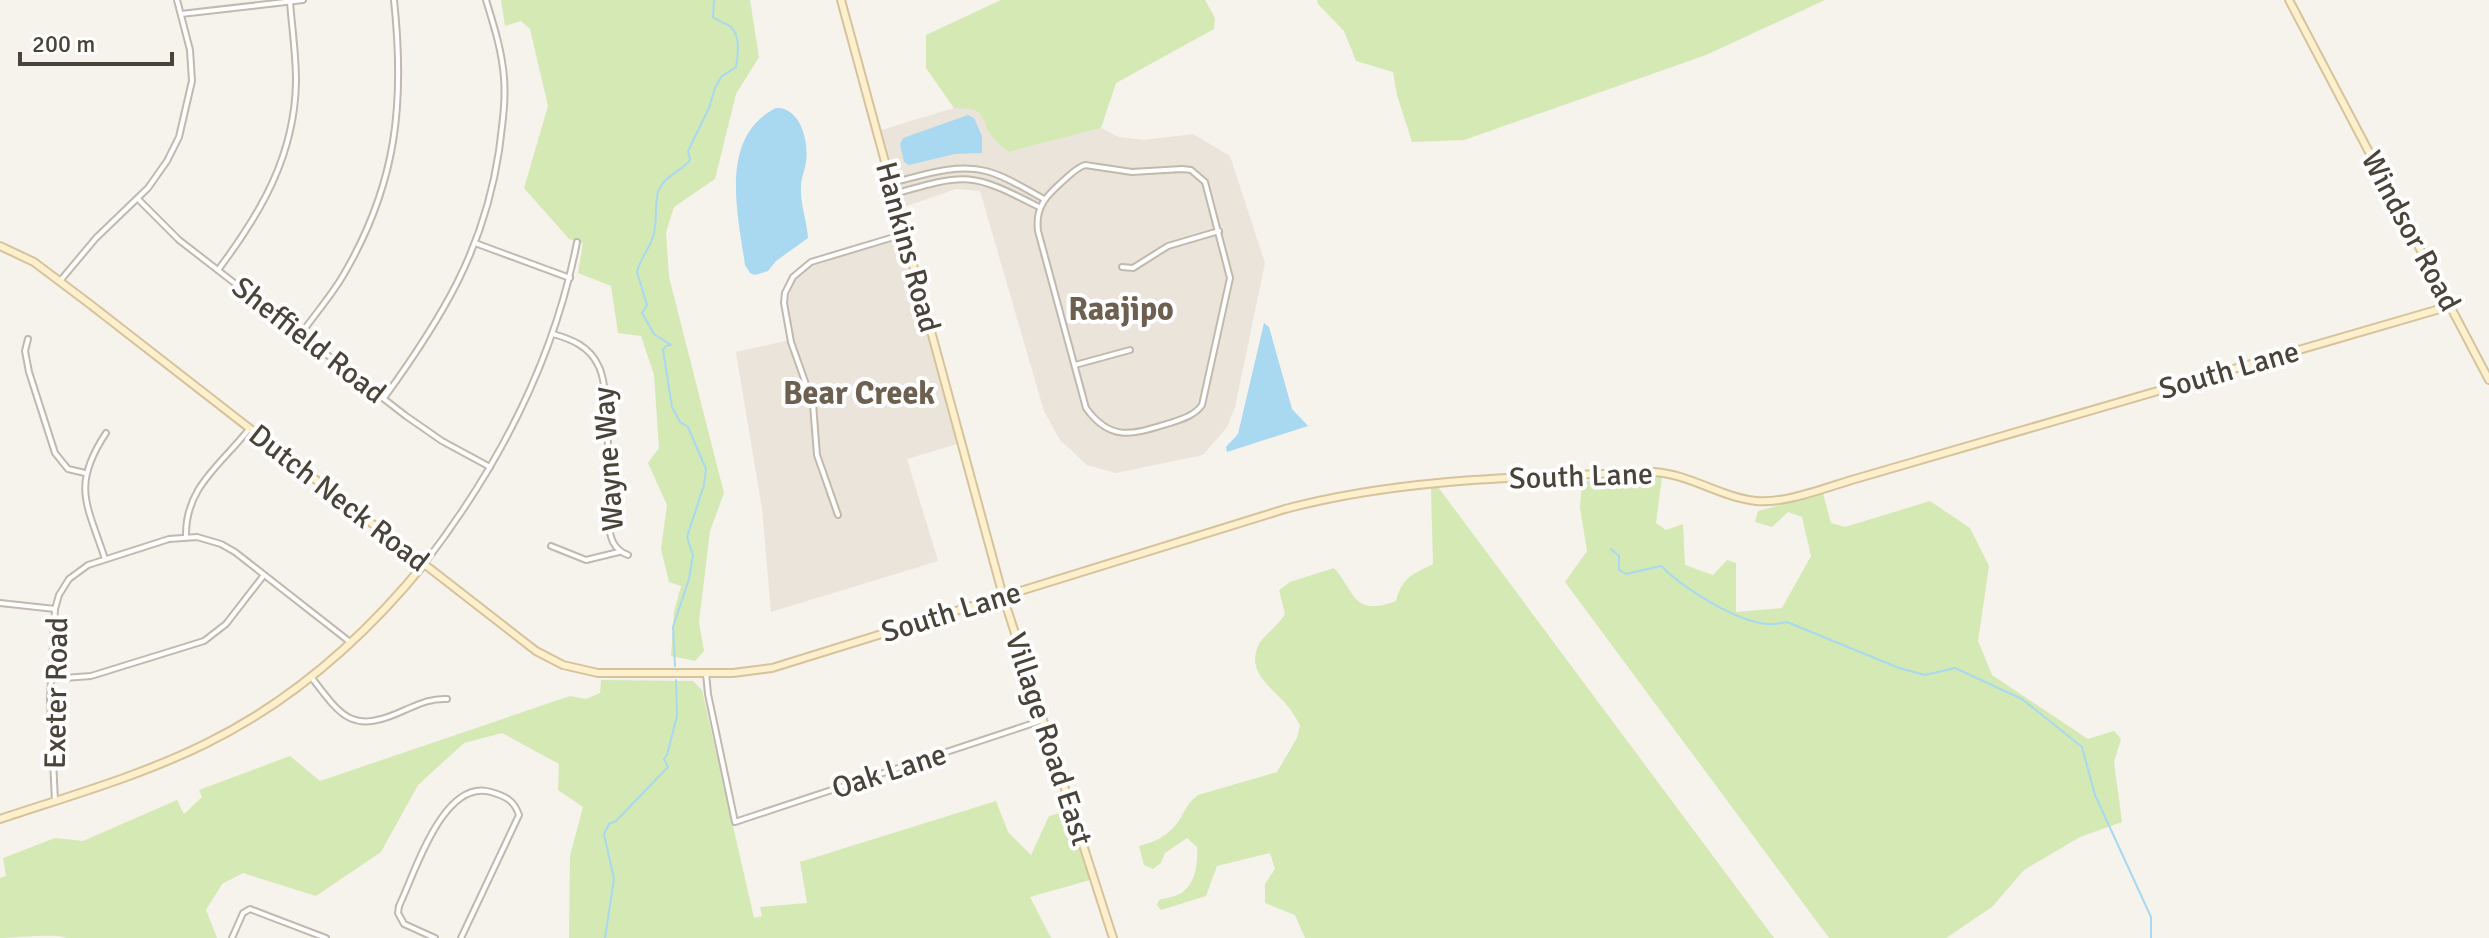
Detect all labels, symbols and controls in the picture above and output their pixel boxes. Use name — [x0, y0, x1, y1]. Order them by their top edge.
scale bar — [20, 16, 172, 66]
text: 200 m — [32, 29, 95, 59]
street label: Windsor Road — [2353, 145, 2468, 318]
street label: Hankins Road — [867, 158, 948, 336]
street label: Sheffield Road — [224, 269, 393, 412]
district label: Raajipo — [1068, 290, 1174, 329]
street label: South Lane — [2155, 333, 2303, 408]
district label: Bear Creek — [783, 374, 935, 413]
street label: Wayne Way — [585, 386, 632, 532]
street label: Dutch Neck Road — [241, 417, 436, 580]
street label: South Lane — [1508, 455, 1654, 498]
street label: South Lane — [877, 574, 1025, 651]
street label: Exeter Road — [37, 617, 76, 769]
street label: Village Road East — [997, 628, 1100, 850]
street label: Oak Lane — [827, 736, 951, 807]

